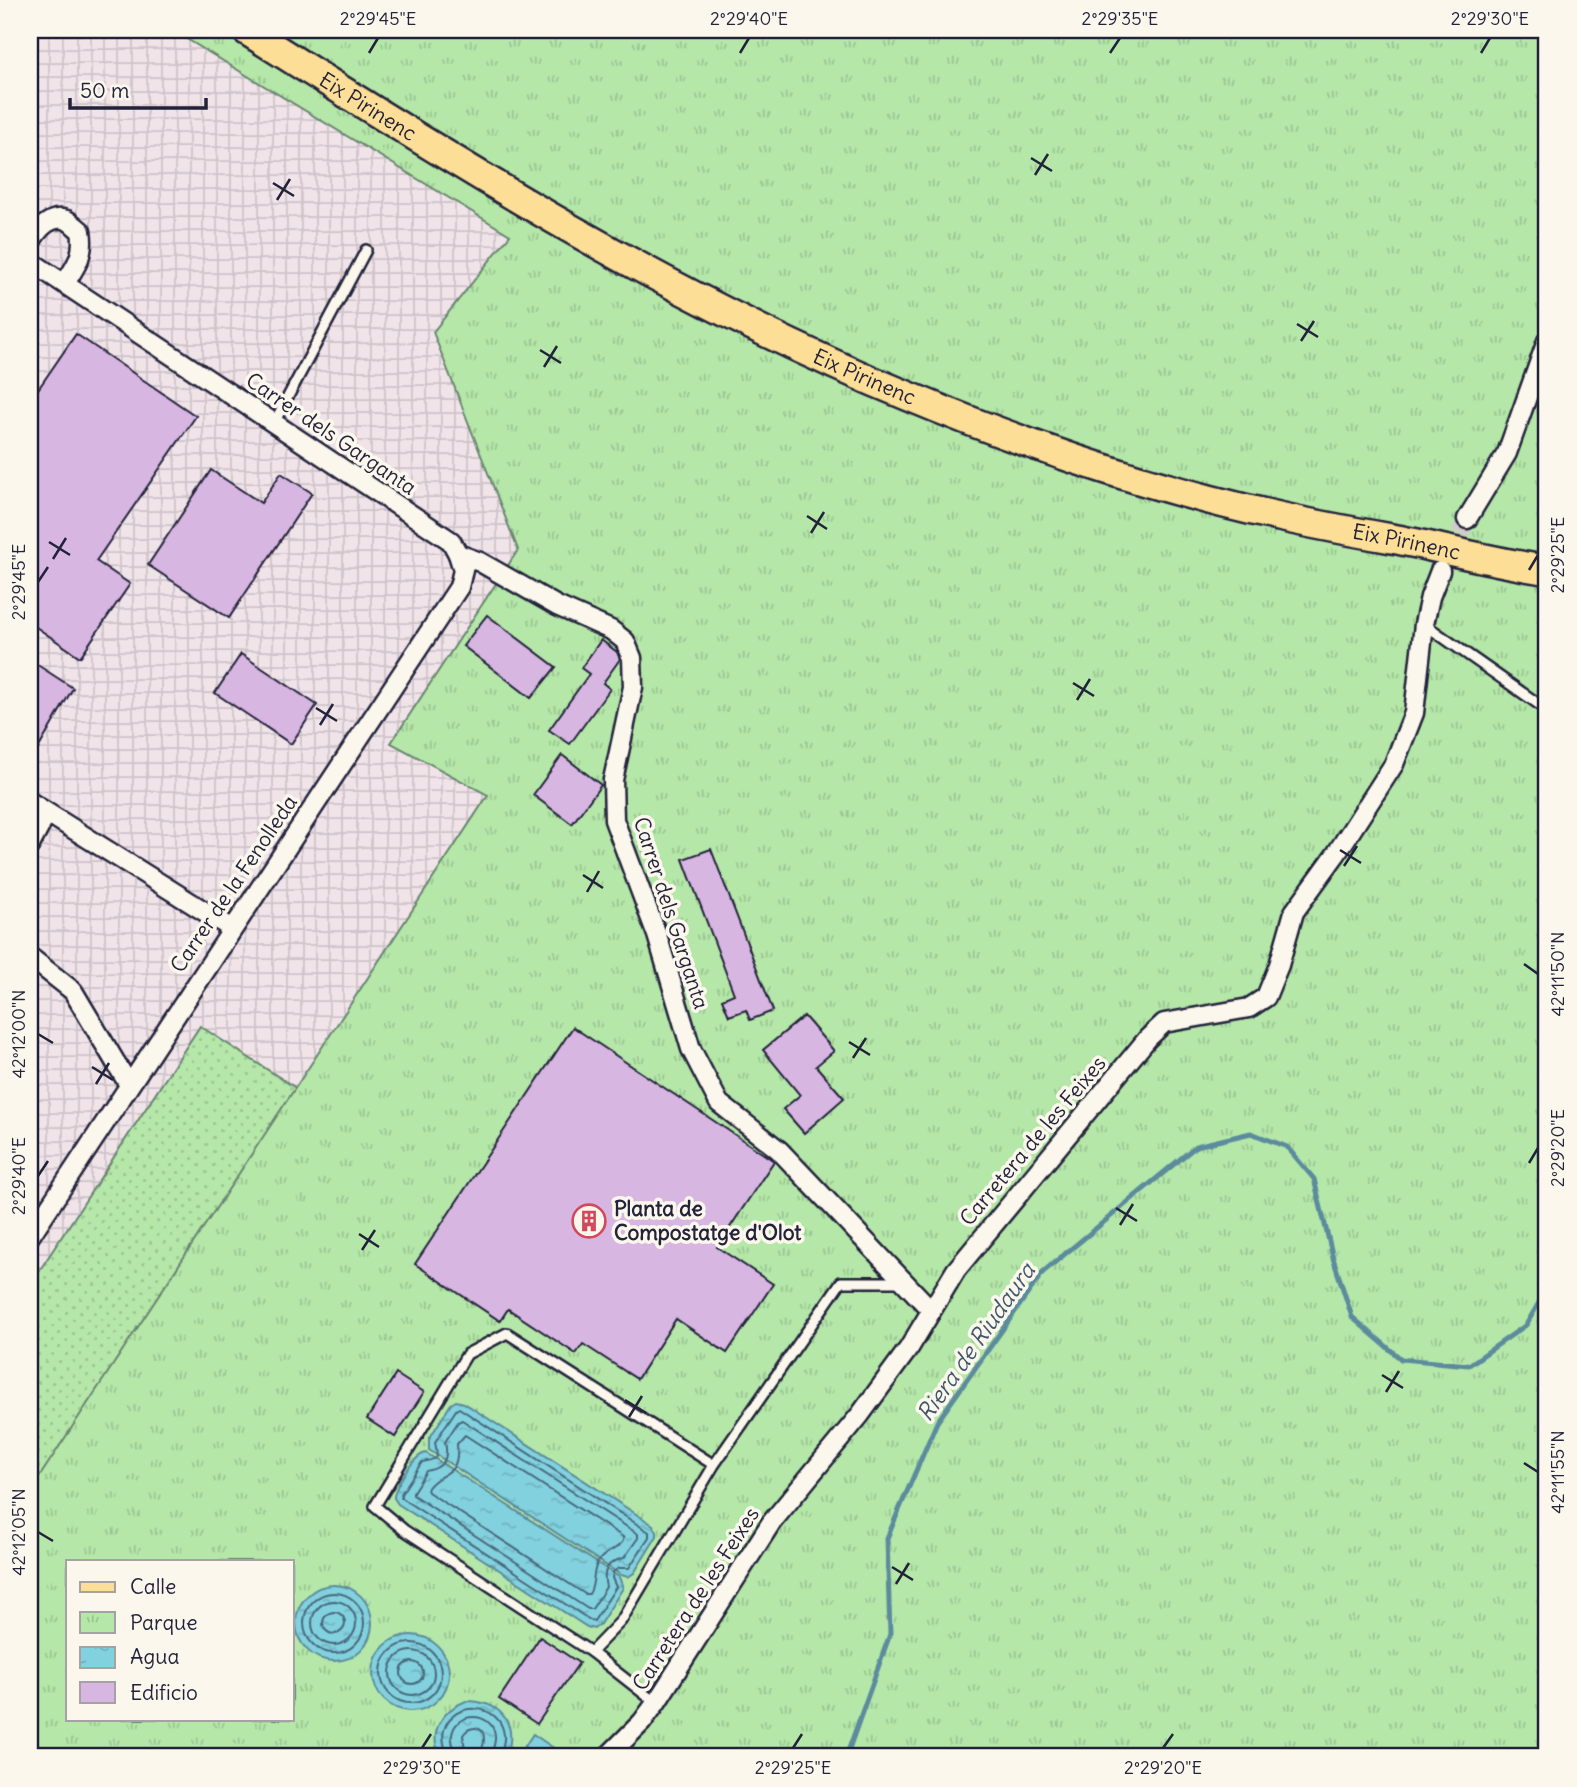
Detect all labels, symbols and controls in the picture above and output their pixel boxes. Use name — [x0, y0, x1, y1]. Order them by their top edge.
text: 2°29'45"E — [340, 7, 416, 30]
text: 2°29'40"E — [710, 7, 788, 30]
text: 2°29'35"E — [1082, 7, 1158, 30]
text: 2°29'30"E — [1451, 7, 1529, 30]
scale bar — [70, 66, 206, 110]
street label: Eix Pirinenc — [314, 66, 422, 147]
text: 50 m — [80, 77, 129, 104]
street label: Eix Pirinenc — [809, 342, 920, 411]
street label: Carrer dels Garganta — [241, 366, 422, 501]
text: 2°29'25"E — [1546, 517, 1569, 593]
street label: Eix Pirinenc — [1351, 518, 1463, 566]
text: 2°29'45"E — [7, 544, 30, 620]
street label: Carrer de la Fenolleda — [164, 790, 303, 978]
street label: Carrer dels Garganta — [628, 814, 715, 1012]
text: 42°11'50"N — [1546, 932, 1569, 1016]
text: 42°12'00"N — [7, 990, 30, 1079]
street label: Carretera de les Feixes — [954, 1050, 1112, 1231]
text: 2°29'20"E — [1546, 1109, 1569, 1187]
text: 2°29'40"E — [7, 1137, 30, 1215]
place label: Planta de Compostatge d'Olot — [614, 1195, 802, 1246]
building icon: Planta de Compostatge d'Olot — [570, 1202, 608, 1240]
water label: Riera de Riudaura — [910, 1255, 1042, 1426]
text: 42°11'55"N — [1546, 1430, 1569, 1514]
text: 42°12'05"N — [7, 1488, 30, 1576]
street label: Carretera de les Feixes — [626, 1502, 765, 1696]
legend — [66, 1560, 294, 1720]
text: Calle — [130, 1573, 176, 1600]
text: Parque — [130, 1609, 198, 1636]
text: Agua — [130, 1643, 179, 1670]
text: Edificio — [130, 1679, 198, 1706]
text: 2°29'30"E — [383, 1756, 461, 1779]
text: 2°29'25"E — [755, 1756, 831, 1779]
text: 2°29'20"E — [1124, 1756, 1202, 1779]

